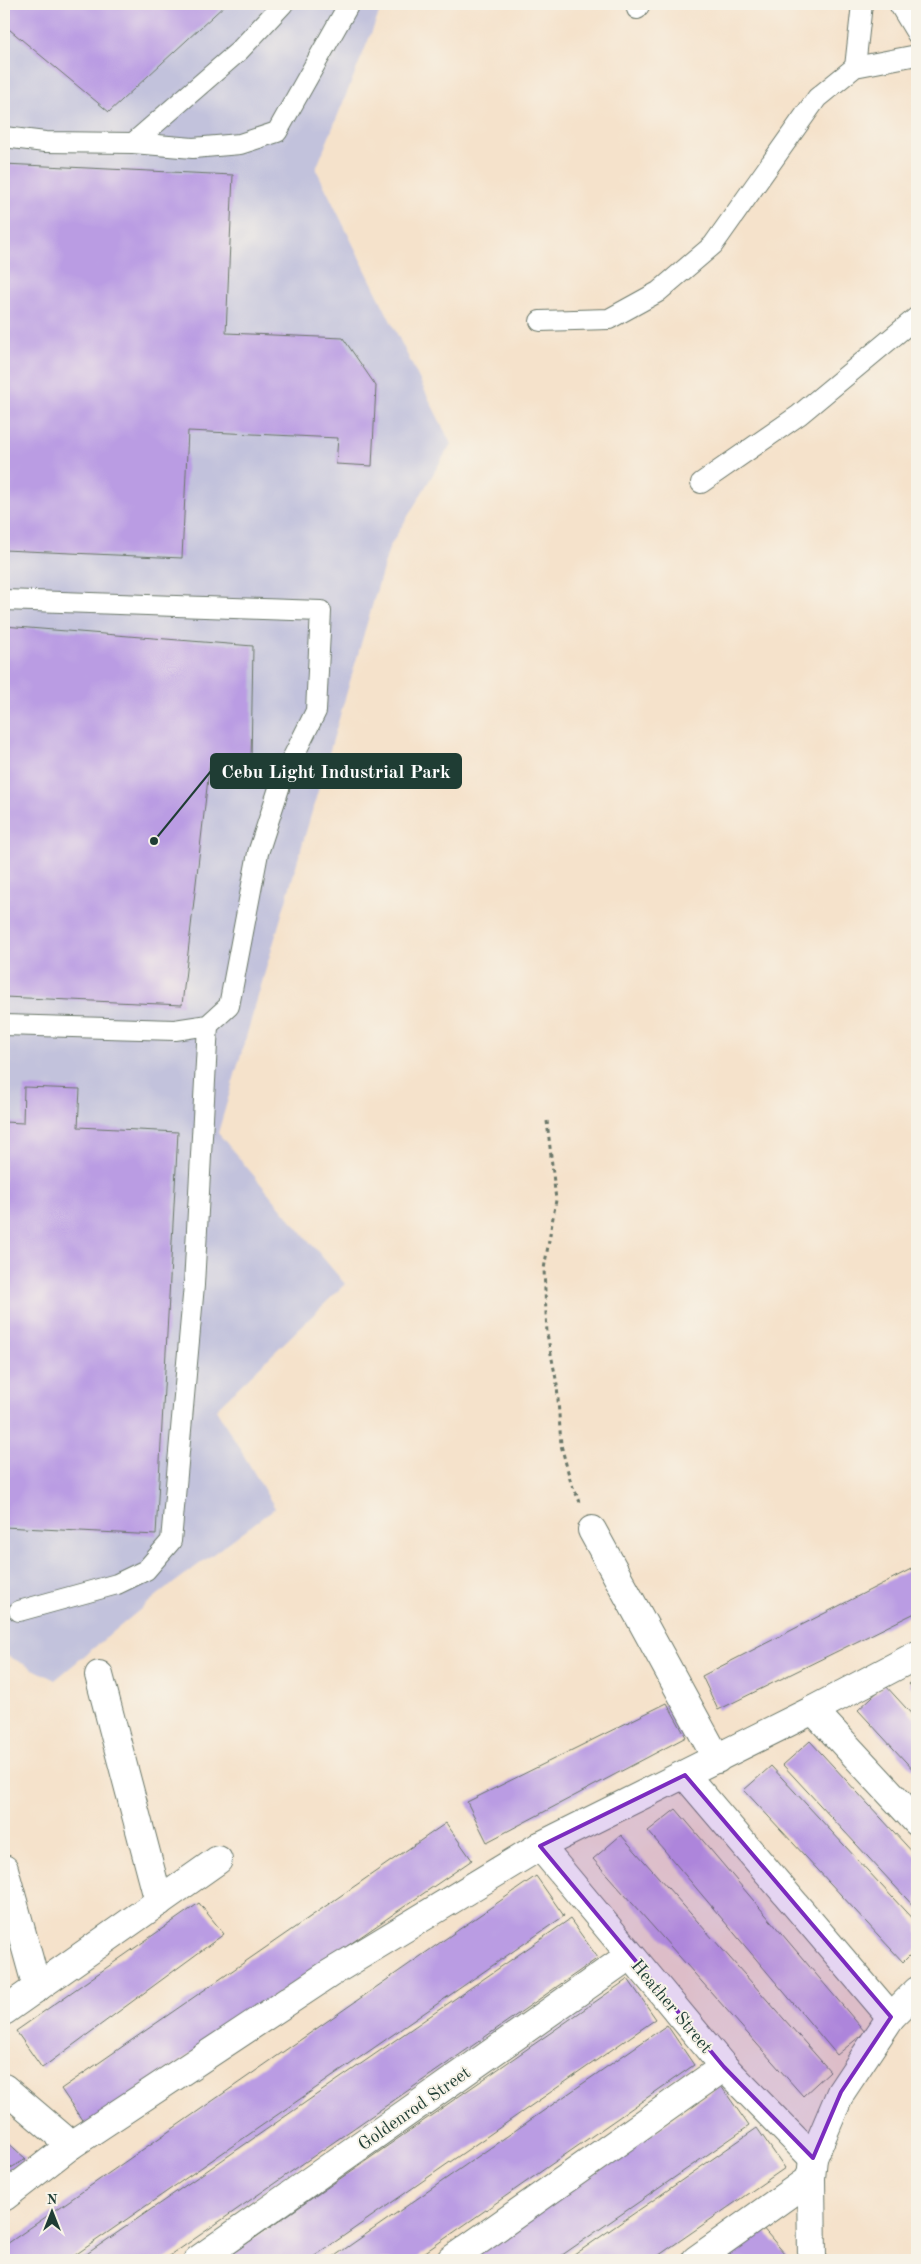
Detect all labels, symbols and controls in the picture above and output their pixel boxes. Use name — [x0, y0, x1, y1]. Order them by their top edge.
callout: Cebu Light Industrial Park — [211, 754, 461, 788]
text: Cebu Light Industrial Park — [221, 764, 451, 783]
street label: Heather Street — [627, 1956, 715, 2057]
street label: Goldenrod Street — [355, 2063, 474, 2154]
north arrow — [28, 2186, 78, 2236]
text: N — [47, 2193, 58, 2207]

